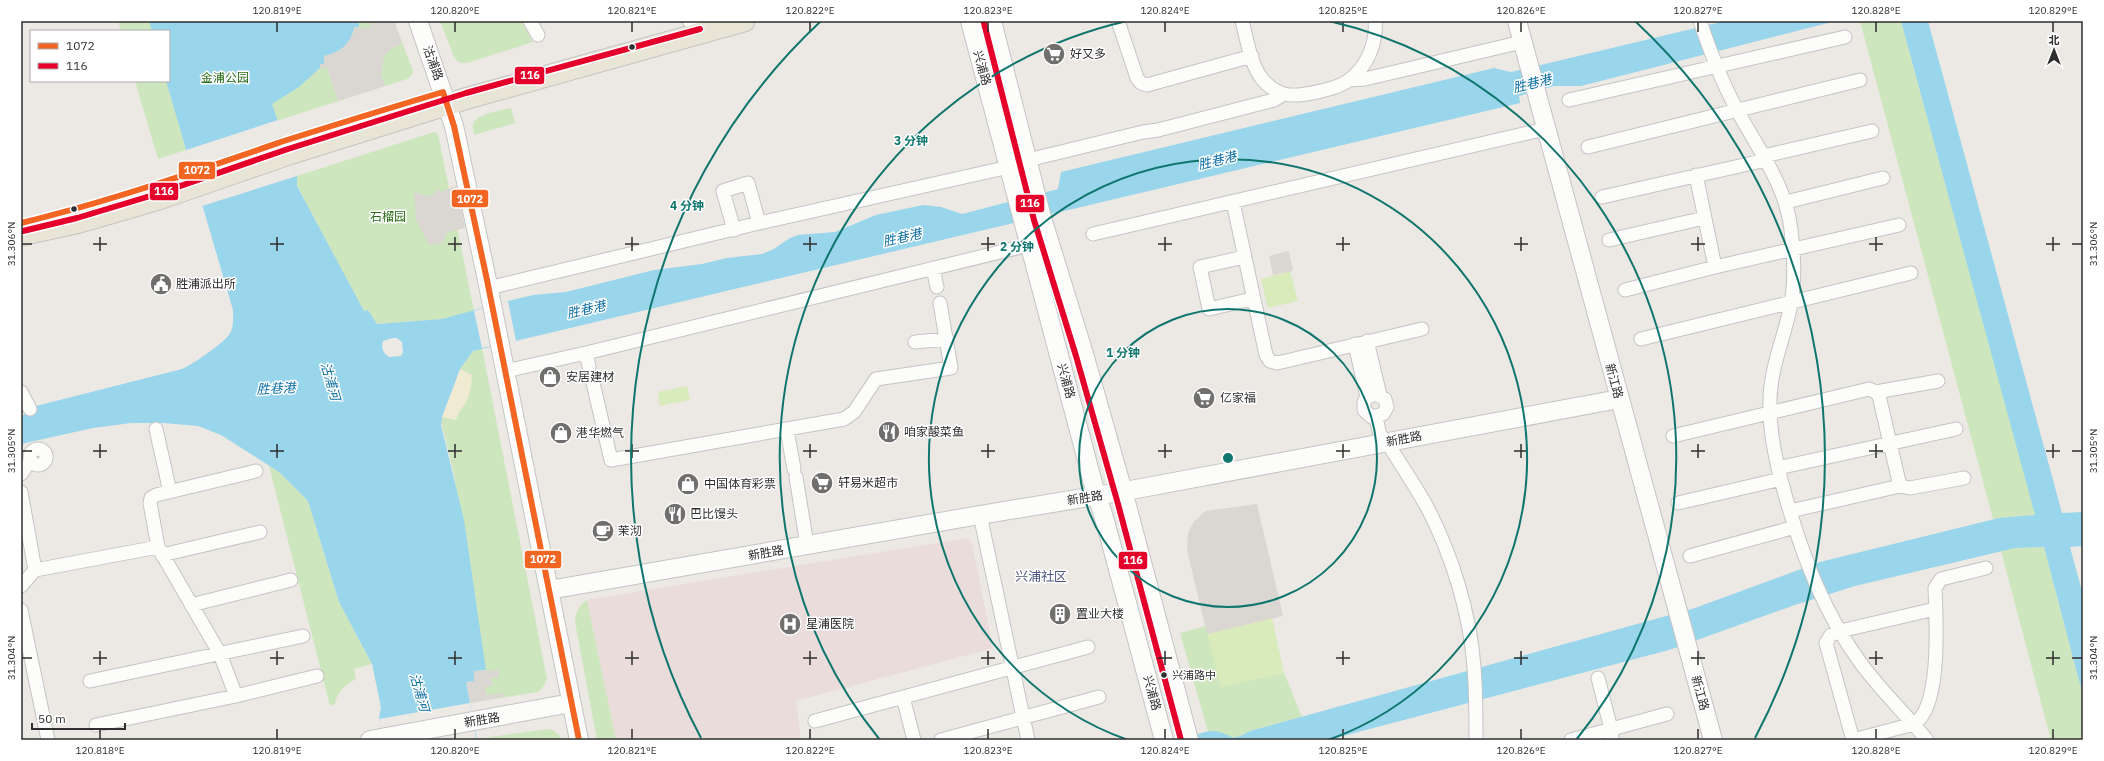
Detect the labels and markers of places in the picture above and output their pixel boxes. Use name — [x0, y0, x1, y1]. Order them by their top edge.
supermarket icon: 好又多 — [1041, 41, 1067, 67]
unlabelled marker — [627, 42, 637, 52]
place label: 好又多 — [1070, 46, 1106, 61]
unlabelled marker — [69, 204, 79, 214]
public building icon: 胜浦派出所 — [148, 271, 174, 297]
place label: 胜浦派出所 — [176, 276, 236, 291]
shop icon: 安居建材 — [537, 364, 563, 390]
place label: 安居建材 — [566, 369, 614, 384]
supermarket icon: 亿家福 — [1191, 385, 1217, 411]
place label: 亿家福 — [1220, 390, 1256, 405]
restaurant icon: 咱家酸菜鱼 — [876, 419, 902, 445]
shop icon: 港华燃气 — [548, 420, 574, 446]
place label: 咱家酸菜鱼 — [904, 424, 964, 439]
place label: 港华燃气 — [576, 425, 624, 440]
centre of rings — [1221, 451, 1235, 465]
supermarket icon: 轩易米超市 — [809, 470, 835, 496]
shop icon: 中国体育彩票 — [675, 471, 701, 497]
place label: 轩易米超市 — [838, 475, 898, 490]
place label: 中国体育彩票 — [704, 476, 776, 491]
restaurant icon: 巴比馒头 — [662, 501, 688, 527]
place label: 巴比馒头 — [690, 506, 738, 521]
cafe icon: 茉沏 — [590, 518, 616, 544]
place label: 茉沏 — [618, 523, 642, 538]
building icon: 置业大楼 — [1047, 601, 1073, 627]
place label: 置业大楼 — [1076, 606, 1124, 621]
hospital icon: 星浦医院 — [777, 611, 803, 637]
place label: 星浦医院 — [806, 616, 854, 631]
place label: 兴浦路中 — [1172, 668, 1216, 682]
marker: 兴浦路中 — [1159, 670, 1169, 680]

